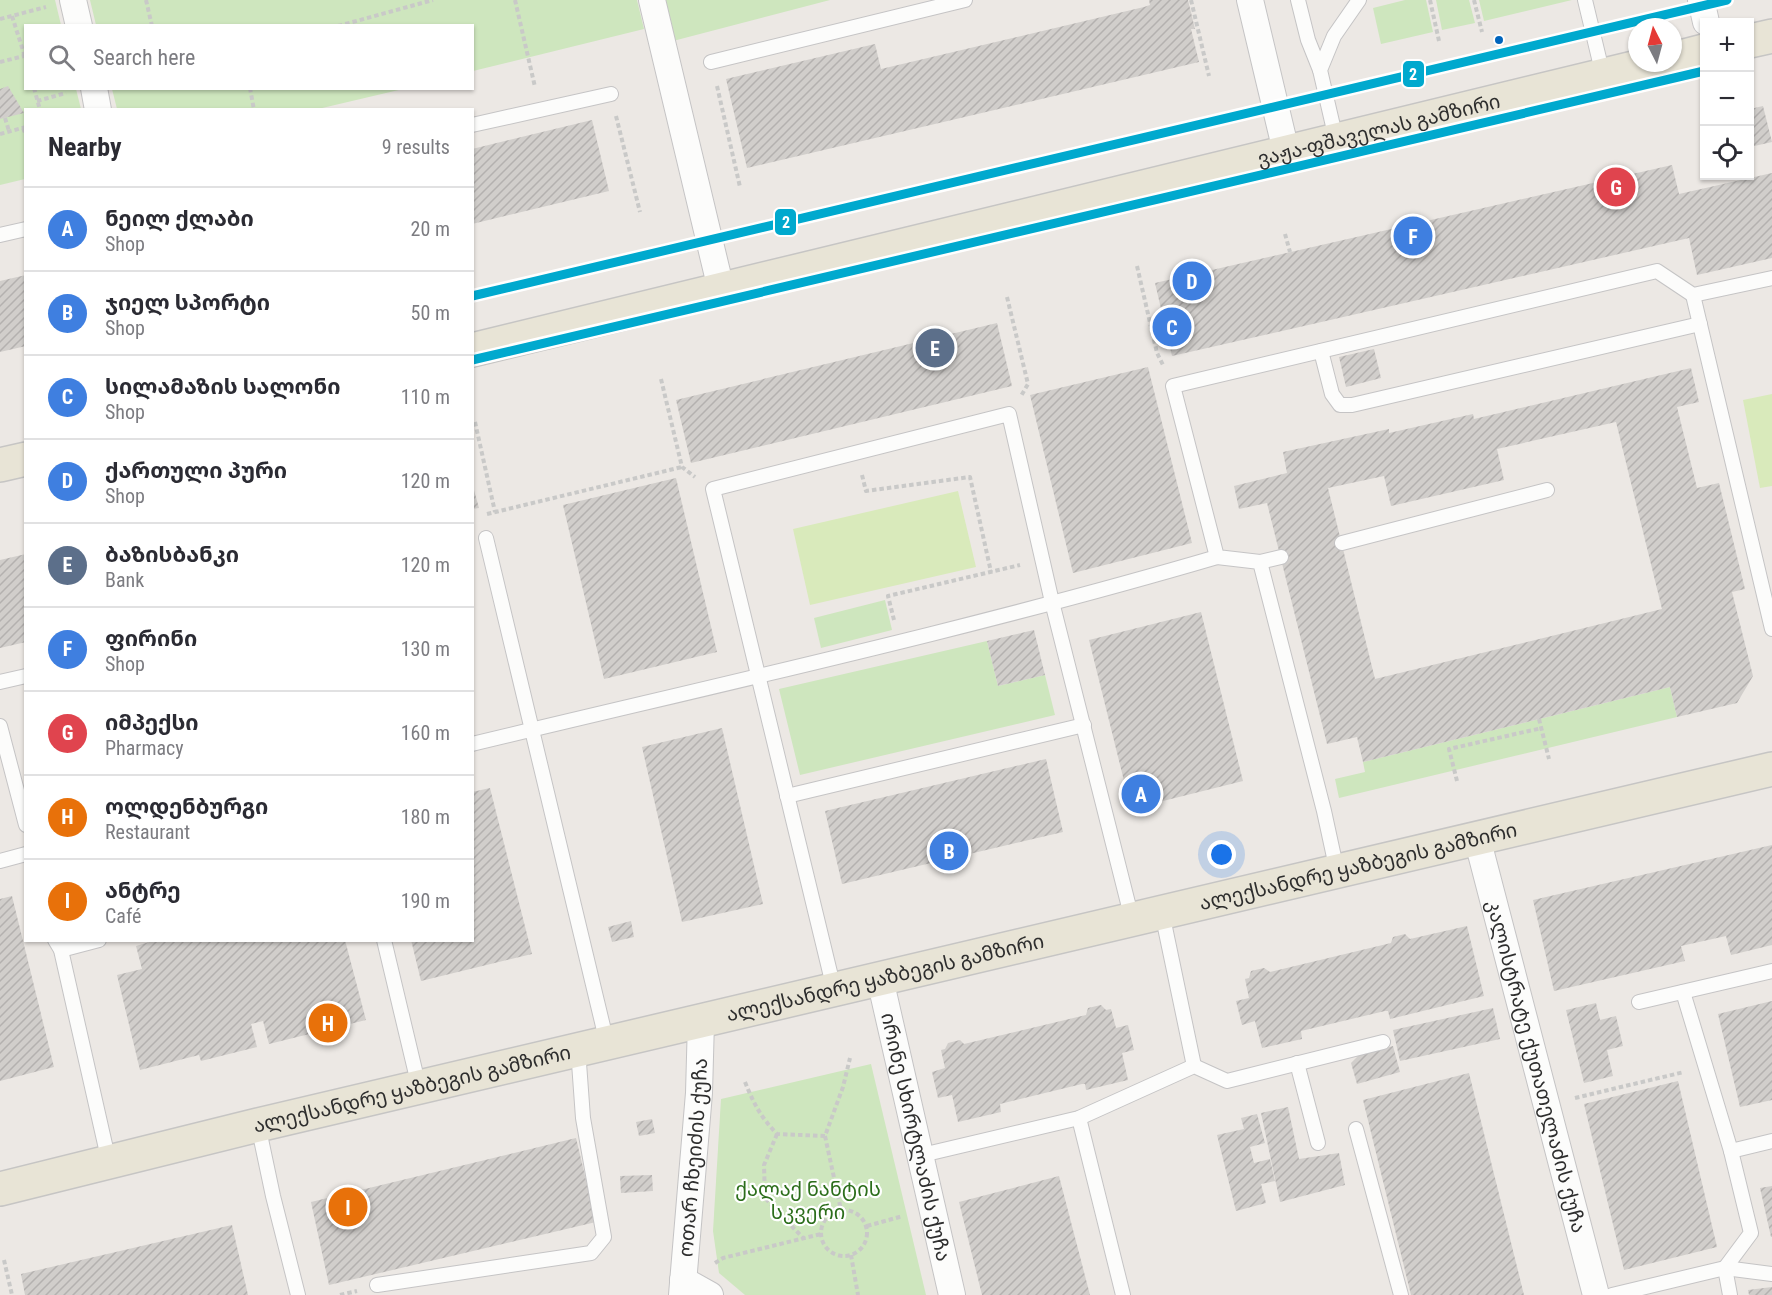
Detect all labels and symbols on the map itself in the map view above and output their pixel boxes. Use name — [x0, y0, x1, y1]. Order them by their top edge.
north arrow — [1628, 18, 1682, 72]
unlabelled marker — [1493, 34, 1505, 46]
line badge: 2 — [1402, 60, 1425, 88]
text: 2 — [1409, 65, 1417, 84]
street label: ვაჟა-ფშაველას გამზირი — [1255, 89, 1503, 171]
pin: G — [1596, 164, 1636, 210]
line badge: 2 — [774, 208, 797, 236]
text: 2 — [782, 213, 790, 232]
pin: F — [1394, 214, 1432, 258]
pin: D — [1172, 258, 1212, 304]
pin: C — [1152, 304, 1192, 350]
pin: E — [916, 326, 954, 370]
pin: A — [1122, 772, 1160, 816]
street label: ალექსანდრე ყაზბეგის გამზირი — [1197, 817, 1519, 915]
pin: B — [930, 828, 968, 874]
your location — [1207, 840, 1236, 869]
street label: კალისტრატე ქუთათელაძის ქუჩა — [1482, 897, 1591, 1236]
street label: ალექსანდრე ყაზბეგის გამზირი — [724, 929, 1046, 1026]
pin: H — [308, 1000, 348, 1046]
street label: ირინე სხირტლაძის ქუჩა — [876, 1010, 956, 1264]
street label: ალექსანდრე ყაზბეგის გამზირი — [251, 1040, 573, 1138]
street label: ოთარ ჩხეიძის ქუჩა — [673, 1058, 712, 1258]
park label: ქალაქ ნანტის სკვერი — [735, 1177, 881, 1224]
pin: I — [328, 1184, 368, 1230]

